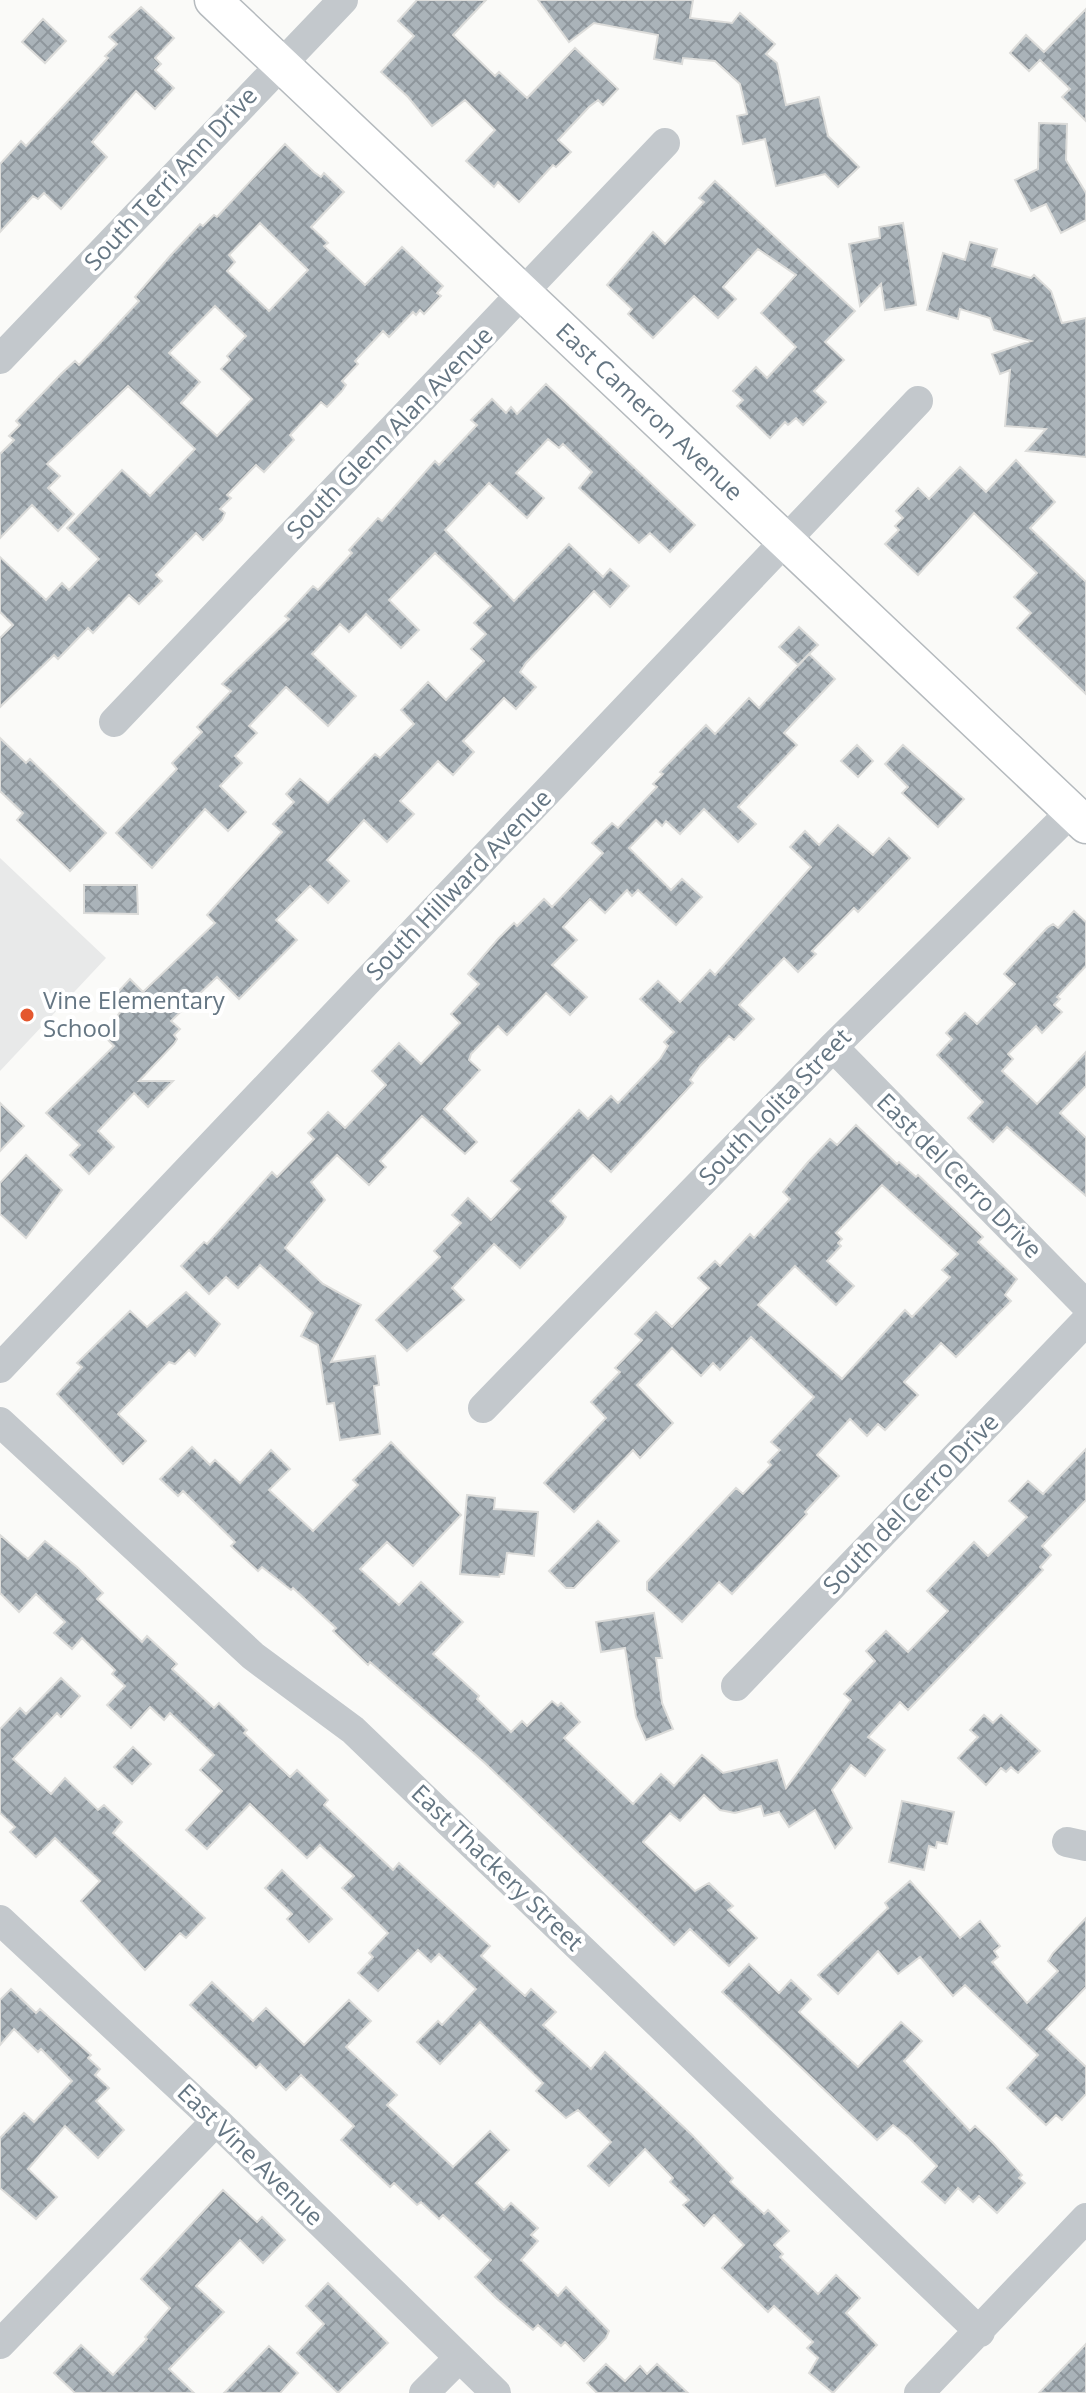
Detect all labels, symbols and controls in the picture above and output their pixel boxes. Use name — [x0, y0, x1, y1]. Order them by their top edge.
street label: South Terri Ann Drive — [76, 79, 264, 277]
street label: East Cameron Avenue — [549, 315, 751, 507]
street label: South Glenn Alan Avenue — [279, 319, 499, 545]
street label: South Hillward Avenue — [358, 781, 558, 987]
place label: Vine Elementary School — [43, 983, 226, 1044]
marker: Vine Elementary School — [18, 1006, 36, 1024]
street label: South Lolita Street — [690, 1020, 857, 1192]
street label: East del Cerro Drive — [870, 1085, 1050, 1265]
street label: South del Cerro Drive — [815, 1405, 1005, 1601]
street label: East Thackery Street — [405, 1776, 591, 1958]
street label: East Vine Avenue — [171, 2076, 331, 2232]

